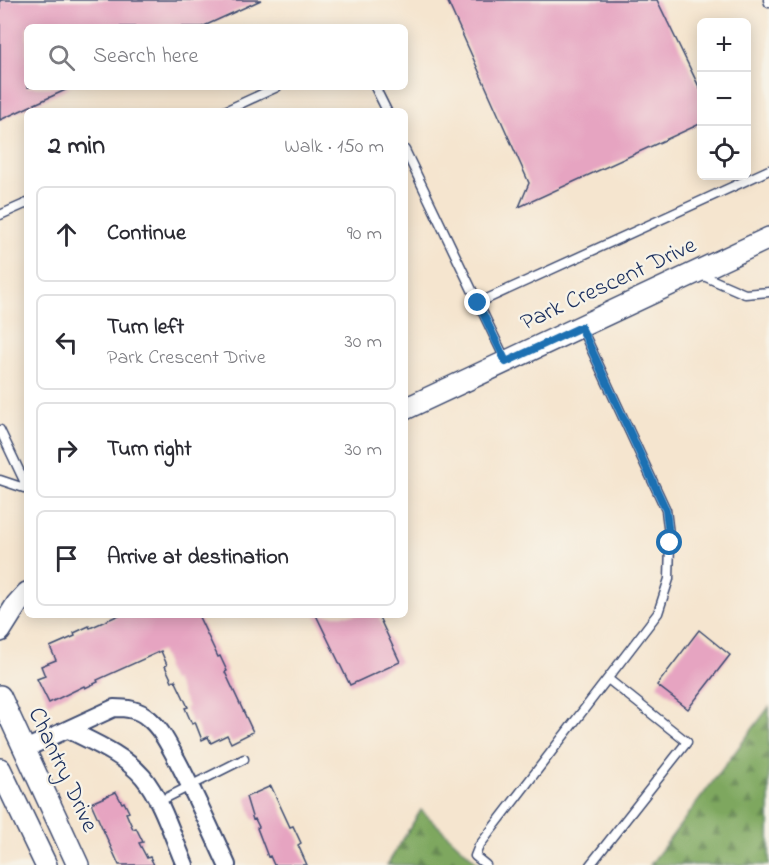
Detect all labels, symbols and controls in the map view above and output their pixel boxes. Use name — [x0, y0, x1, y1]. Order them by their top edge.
map controls — [697, 18, 751, 180]
button: + — [697, 18, 751, 72]
search box — [24, 24, 408, 90]
icon: search — [45, 41, 78, 74]
text: Search here — [93, 41, 198, 73]
button: − — [697, 72, 751, 126]
button: locate — [697, 126, 751, 180]
text: 2 min — [48, 128, 105, 166]
text: Walk · 150 m — [284, 133, 384, 162]
icon: ahead — [50, 218, 83, 251]
text: Continue — [107, 218, 186, 250]
text: 90 m — [347, 220, 382, 249]
street label: Park Crescent Drive — [515, 229, 703, 341]
route end — [464, 289, 490, 315]
text: Turn left — [107, 312, 184, 344]
icon: left — [50, 326, 83, 359]
text: 30 m — [345, 328, 382, 357]
text: Park Crescent Drive — [107, 344, 266, 373]
icon: right — [50, 434, 83, 467]
text: Turn right — [107, 434, 192, 466]
text: 30 m — [345, 436, 382, 465]
route start — [656, 529, 682, 555]
icon: arrive — [50, 542, 83, 575]
text: Arrive at destination — [107, 542, 289, 574]
street label: Chantry Drive — [17, 702, 106, 839]

